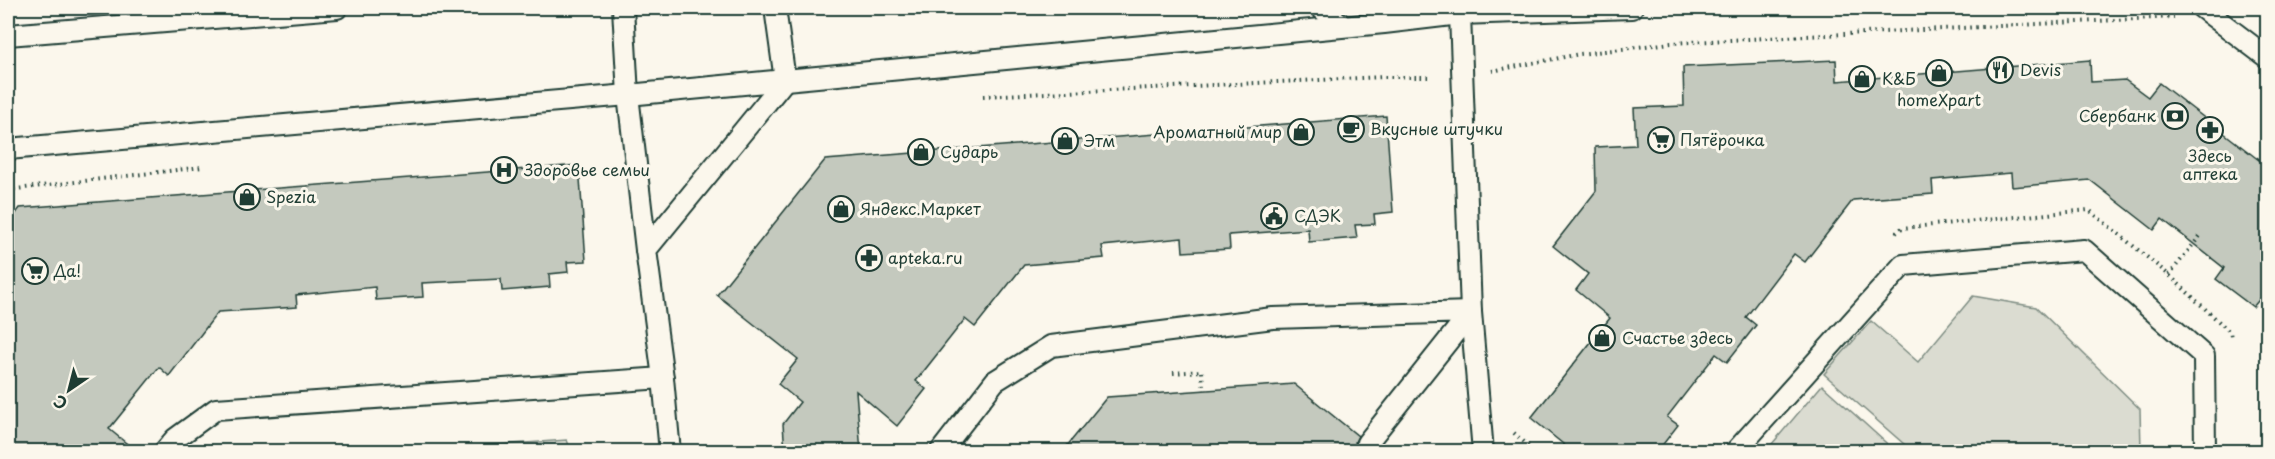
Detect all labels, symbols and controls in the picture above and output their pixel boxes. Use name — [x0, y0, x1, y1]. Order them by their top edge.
restaurant icon: Devis — [1985, 55, 2015, 85]
place label: Devis — [2020, 57, 2061, 81]
shop icon: homeXpart — [1924, 58, 1954, 88]
shop icon: К&Б — [1847, 64, 1877, 94]
place label: К&Б — [1882, 66, 1916, 90]
place label: homeXpart — [1897, 87, 1982, 111]
bank icon: Сбербанк — [2160, 101, 2190, 131]
place label: Сбербанк — [2079, 103, 2156, 127]
cafe icon: Вкусные штучки — [1336, 114, 1366, 144]
pharmacy icon: Здесь аптека — [2195, 115, 2225, 145]
place label: Вкусные штучки — [1370, 116, 1503, 140]
shop icon: Ароматный мир — [1286, 117, 1316, 147]
place label: Ароматный мир — [1153, 119, 1282, 143]
supermarket icon: Пятёрочка — [1646, 125, 1676, 155]
shop icon: Этм — [1050, 126, 1080, 156]
place label: Пятёрочка — [1680, 127, 1765, 151]
place label: Этм — [1083, 128, 1116, 152]
shop icon: Сударь — [906, 137, 936, 167]
place label: Сударь — [940, 139, 998, 163]
place label: Здесь аптека — [2182, 143, 2238, 185]
hospital icon: Здоровье семьи — [489, 155, 519, 185]
place label: Здоровье семьи — [523, 157, 650, 181]
shop icon: Spezia — [232, 182, 262, 212]
place label: Spezia — [266, 184, 316, 208]
shop icon: Яндекс.Маркет — [826, 194, 856, 224]
place label: Яндекс.Маркет — [860, 196, 981, 220]
public building icon: СДЭК — [1259, 201, 1289, 231]
place label: СДЭК — [1294, 203, 1341, 227]
pharmacy icon: apteka.ru — [854, 243, 884, 273]
place label: apteka.ru — [888, 245, 963, 269]
supermarket icon: Да! — [20, 256, 50, 286]
place label: Да! — [53, 258, 81, 282]
shop icon: Счастье здесь — [1587, 323, 1617, 353]
place label: Счастье здесь — [1622, 325, 1733, 349]
north arrow — [39, 360, 99, 420]
text: С — [48, 390, 72, 416]

